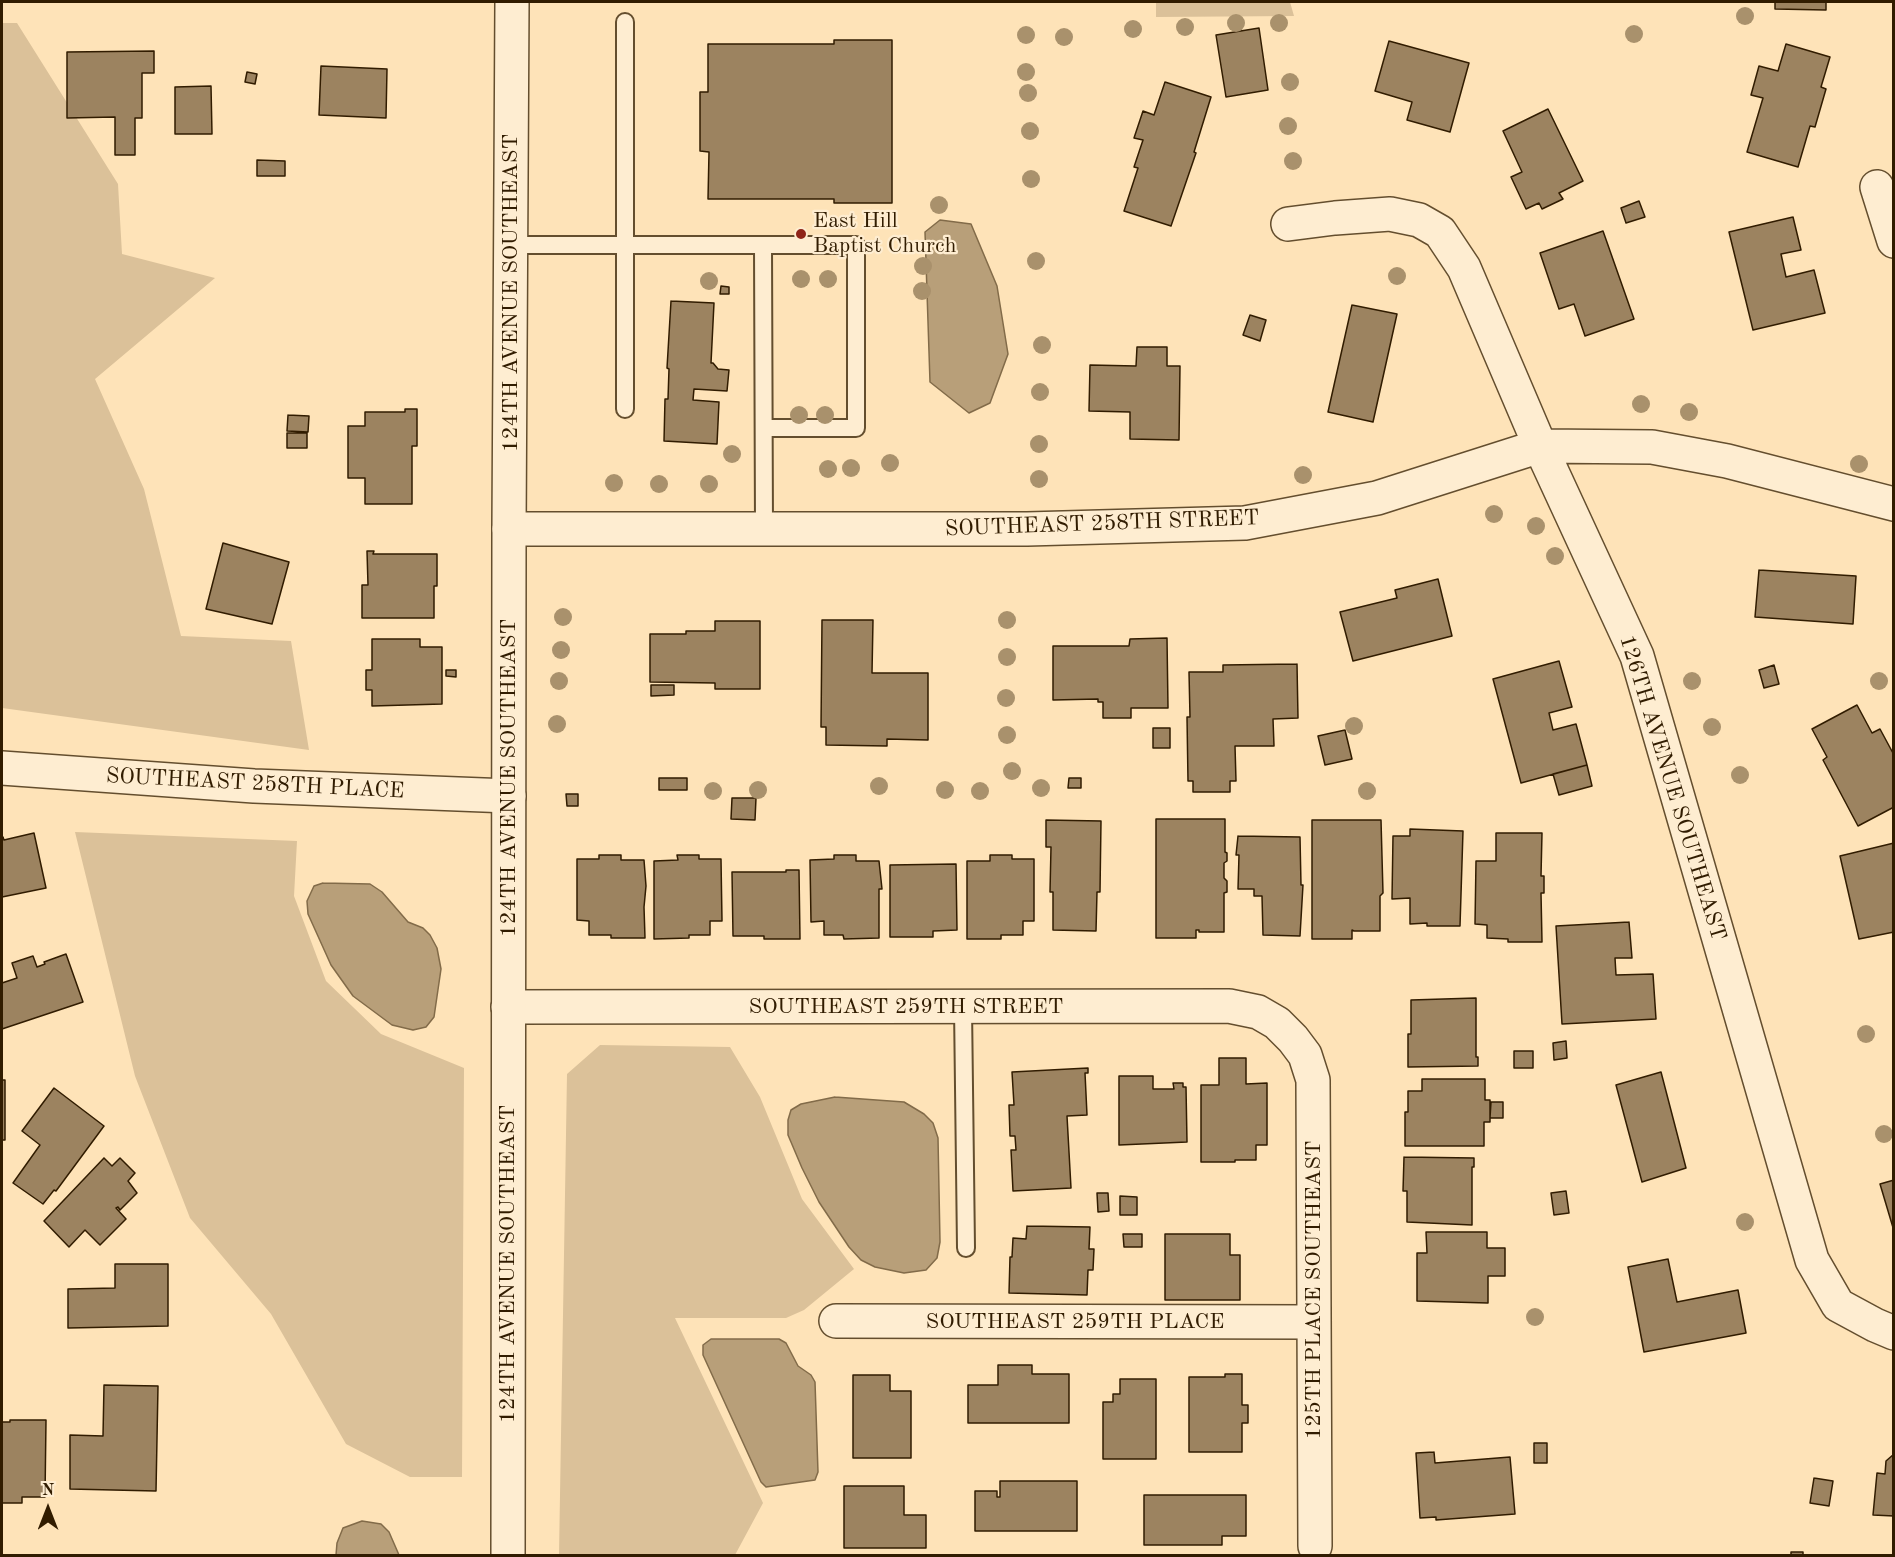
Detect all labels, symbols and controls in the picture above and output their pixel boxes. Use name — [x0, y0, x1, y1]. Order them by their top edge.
street label: 124TH AVENUE SOUTHEAST — [498, 134, 524, 452]
place label: East Hill Baptist Church — [813, 208, 957, 260]
marker: East Hill Baptist Church — [794, 227, 808, 241]
street label: SOUTHEAST 258TH STREET — [944, 505, 1260, 543]
street label: 124TH AVENUE SOUTHEAST — [496, 619, 522, 937]
street label: 126TH AVENUE SOUTHEAST — [1613, 632, 1731, 944]
street label: SOUTHEAST 258TH PLACE — [105, 763, 405, 805]
street label: SOUTHEAST 259TH STREET — [749, 994, 1063, 1020]
street label: 124TH AVENUE SOUTHEAST — [495, 1105, 521, 1423]
street label: 125TH PLACE SOUTHEAST — [1301, 1141, 1327, 1439]
street label: SOUTHEAST 259TH PLACE — [926, 1309, 1224, 1335]
north arrow — [18, 1479, 78, 1539]
text: N — [42, 1483, 54, 1499]

